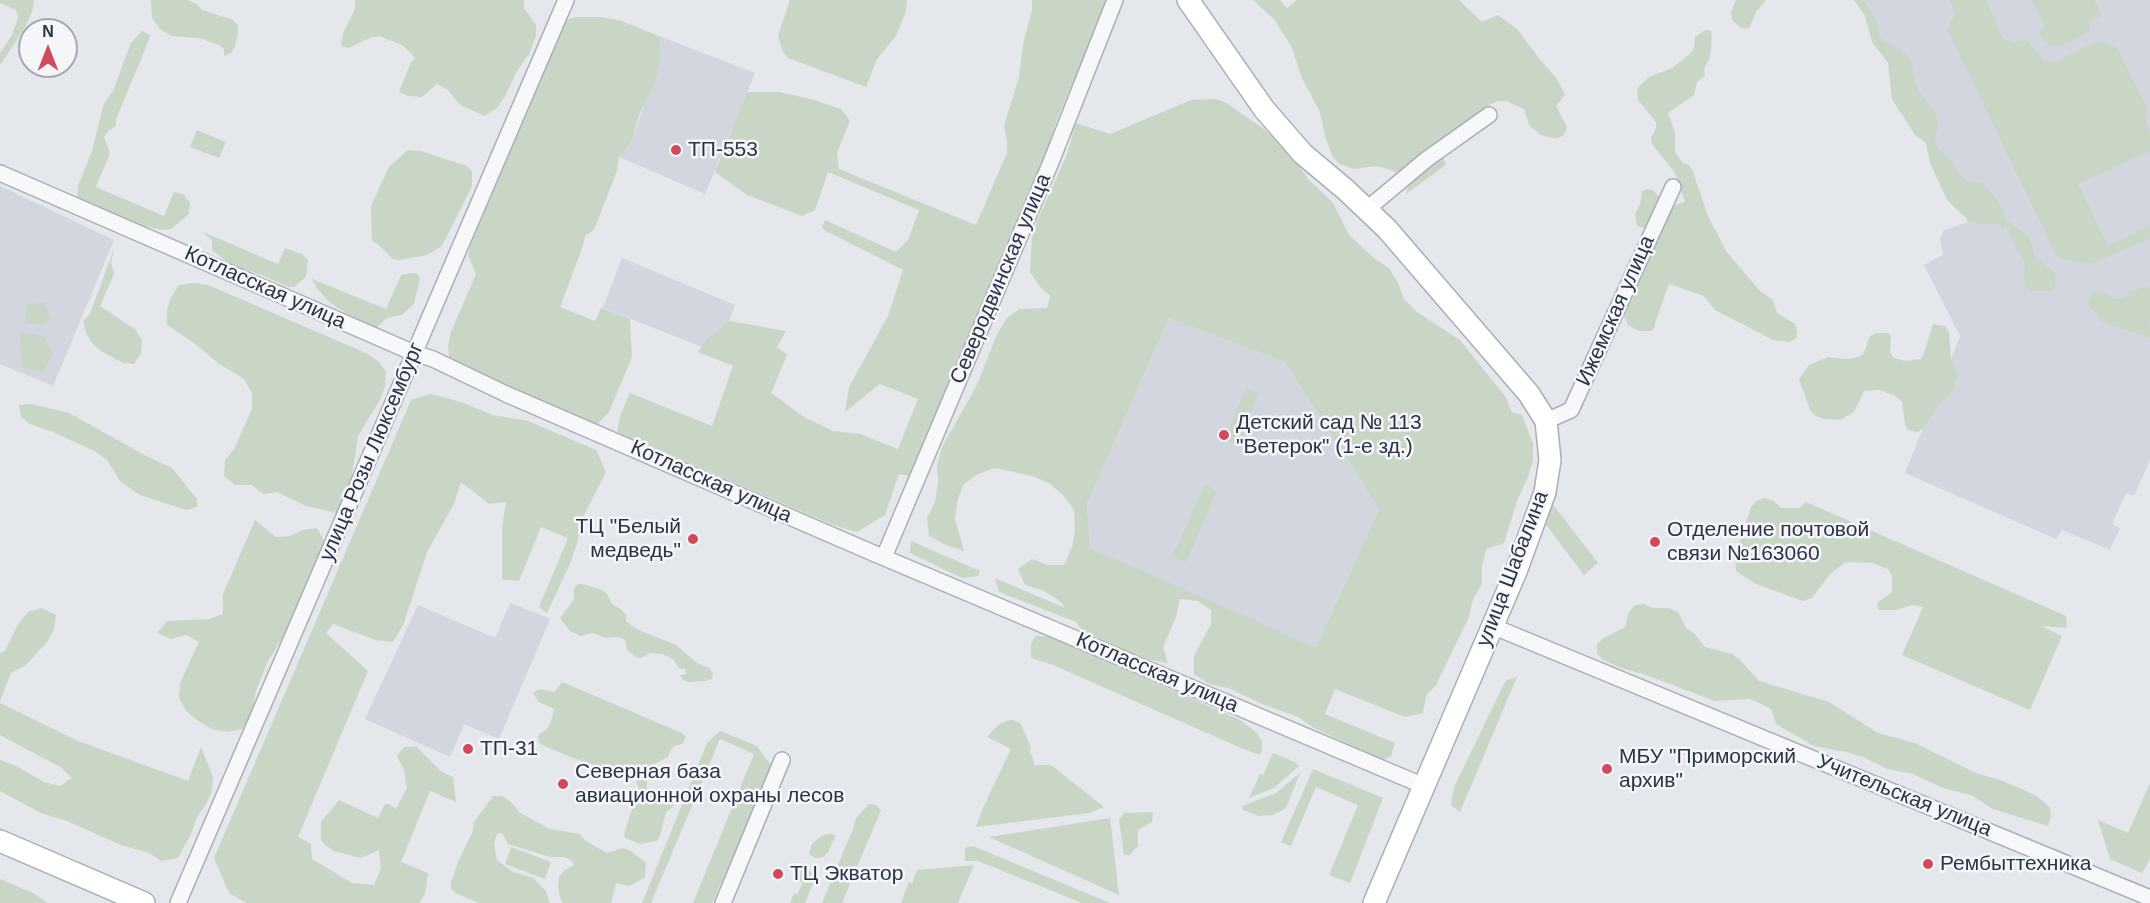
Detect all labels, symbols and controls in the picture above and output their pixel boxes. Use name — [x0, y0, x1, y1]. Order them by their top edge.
north arrow — [18, 18, 78, 78]
text: N — [42, 23, 54, 40]
place label: ТП-553 — [688, 137, 758, 163]
marker: ТП-553 — [669, 143, 683, 157]
street label: Северодвинская улица — [945, 170, 1057, 388]
street label: Ижемская улица — [1572, 232, 1660, 390]
street label: Котласская улица — [180, 241, 350, 335]
street label: улица Розы Люксембург — [314, 339, 430, 565]
place label: Детский сад № 113 "Ветерок" (1-е зд.) — [1236, 410, 1422, 460]
marker: Детский сад № 113 "Ветерок" (1-е зд.) — [1217, 428, 1231, 442]
street label: Котласская улица — [626, 435, 796, 529]
street label: улица Шабалина — [1472, 487, 1554, 651]
place label: ТЦ "Белый медведь" — [576, 514, 681, 564]
place label: Отделение почтовой связи №163060 — [1667, 517, 1869, 567]
marker: ТЦ "Белый медведь" — [686, 532, 700, 546]
marker: Отделение почтовой связи №163060 — [1648, 535, 1662, 549]
street label: Котласская улица — [1072, 627, 1242, 719]
place label: ТП-31 — [480, 736, 538, 762]
marker: ТП-31 — [461, 742, 475, 756]
place label: МБУ "Приморский архив" — [1619, 744, 1796, 794]
street label: Учительская улица — [1813, 749, 1995, 843]
place label: Северная база авиационной охраны лесов — [575, 759, 844, 809]
marker: МБУ "Приморский архив" — [1600, 762, 1614, 776]
marker: Северная база авиационной охраны лесов — [556, 777, 570, 791]
place label: Рембыттехника — [1940, 851, 2091, 877]
marker: Рембыттехника — [1921, 857, 1935, 871]
place label: ТЦ Экватор — [790, 861, 903, 887]
marker: ТЦ Экватор — [771, 867, 785, 881]

